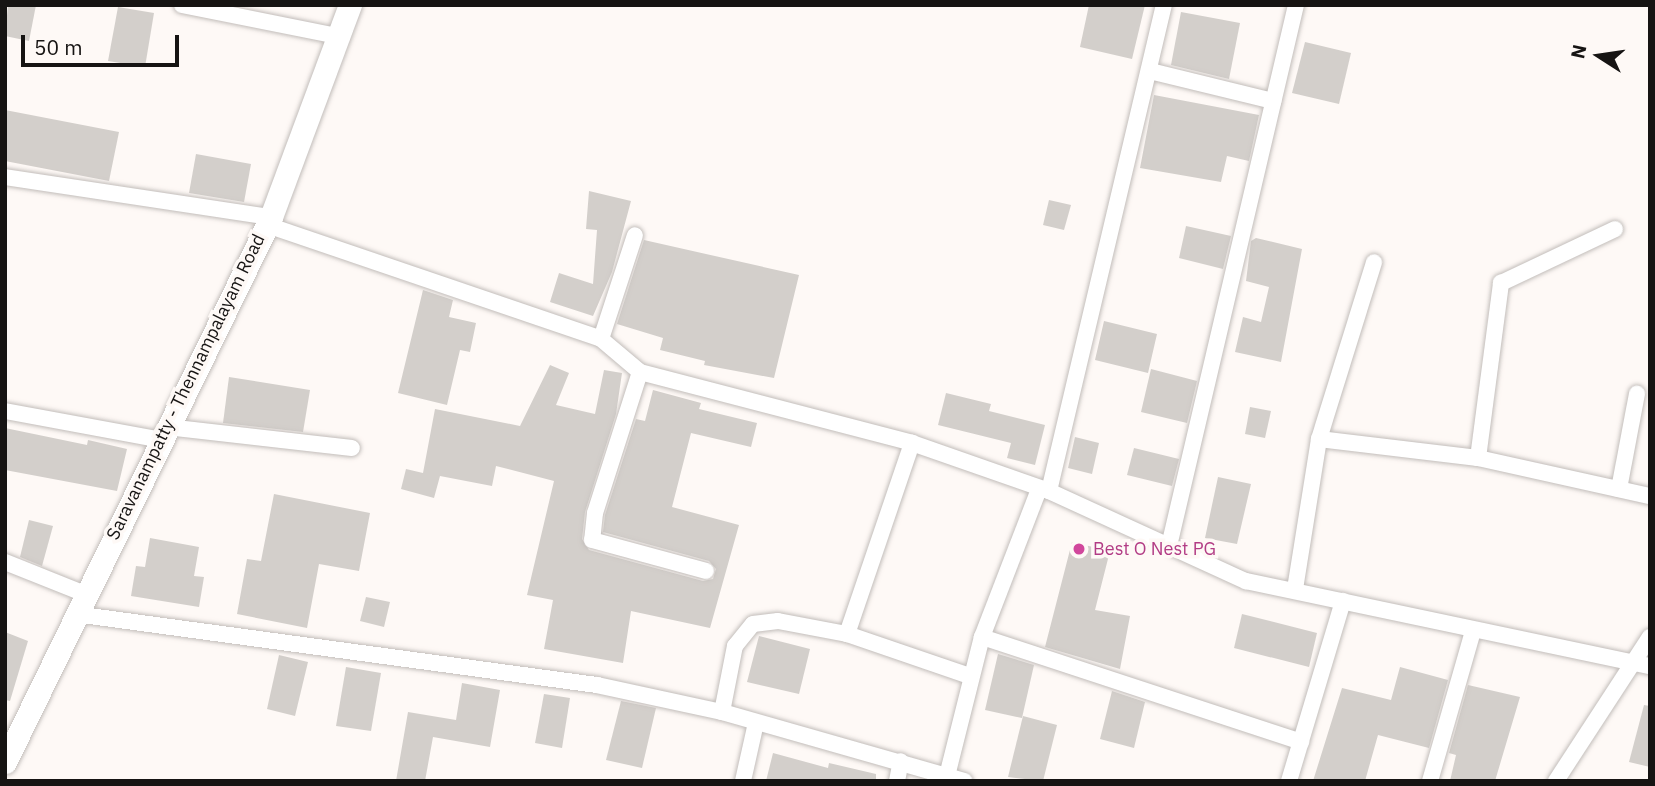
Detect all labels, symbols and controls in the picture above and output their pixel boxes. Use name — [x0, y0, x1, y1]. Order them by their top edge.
scale bar — [24, 21, 182, 65]
north arrow — [1564, 21, 1634, 91]
text: 50 m — [34, 33, 83, 61]
text: N — [1565, 42, 1592, 61]
street label: Saravanampatty - Thennampalayam Road — [102, 231, 270, 543]
place label: Best O Nest PG — [1093, 538, 1216, 560]
marker: Best O Nest PG — [1071, 541, 1087, 557]

